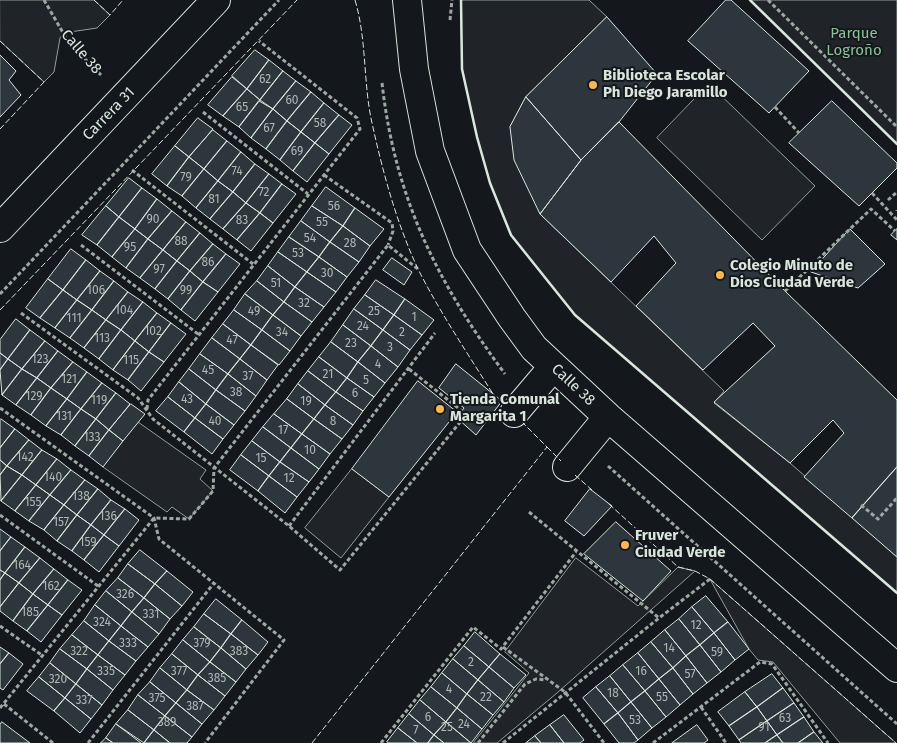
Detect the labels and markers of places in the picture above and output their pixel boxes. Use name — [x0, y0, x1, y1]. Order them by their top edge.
place label: Biblioteca Escolar Ph Diego Jaramillo — [603, 67, 728, 102]
marker: Biblioteca Escolar Ph Diego Jaramillo — [587, 79, 599, 91]
place label: Colegio Minuto de Dios Ciudad Verde — [730, 257, 854, 292]
marker: Colegio Minuto de Dios Ciudad Verde — [714, 269, 726, 281]
place label: Tienda Comunal Margarita 1 — [450, 391, 560, 426]
marker: Tienda Comunal Margarita 1 — [434, 403, 446, 415]
place label: Fruver Ciudad Verde — [635, 527, 726, 562]
marker: Fruver Ciudad Verde — [619, 539, 631, 551]

